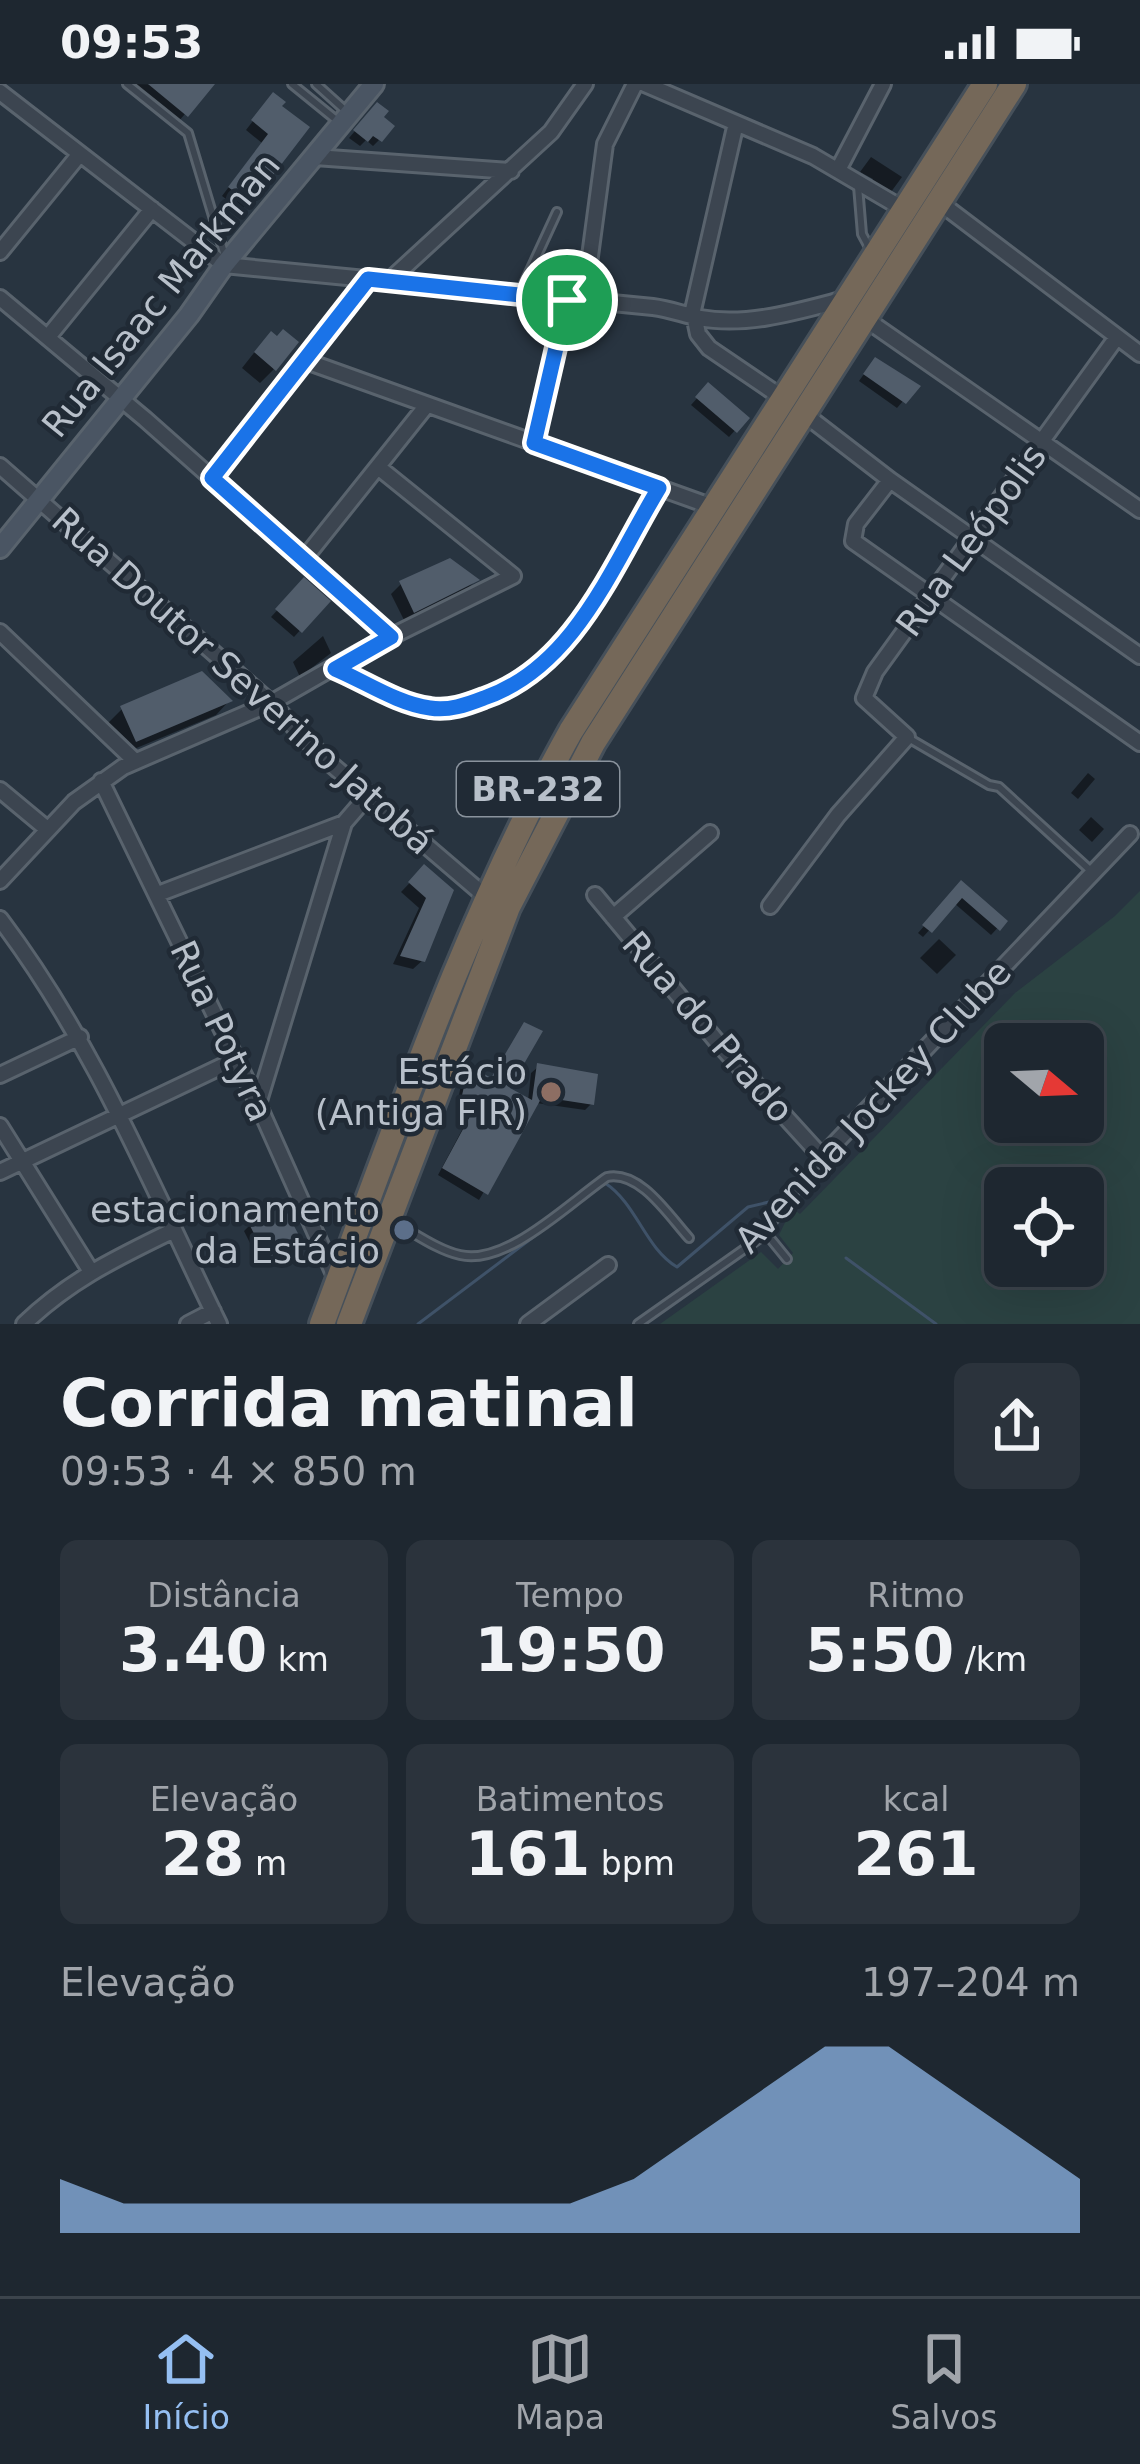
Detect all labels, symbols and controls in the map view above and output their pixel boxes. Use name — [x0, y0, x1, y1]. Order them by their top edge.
text: 09:53 — [60, 16, 203, 69]
street label: Rua Isaac Markman — [34, 145, 288, 445]
pin — [516, 249, 618, 351]
icon: arrive — [534, 267, 600, 333]
street label: Rua Leópolis — [888, 436, 1054, 644]
street label: Rua Doutor Severino Jatobá — [44, 499, 442, 863]
road number: BR-232 — [457, 762, 619, 816]
street label: Rua do Prado — [614, 923, 802, 1131]
street label: Rua Potyra — [162, 934, 282, 1128]
street label: Avenida Jockey Clube — [727, 951, 1019, 1261]
north arrow — [984, 1023, 1104, 1143]
map controls — [984, 1023, 1104, 1287]
place label: Estácio (Antiga FIR) — [315, 1051, 527, 1133]
marker: Estácio (Antiga FIR) — [538, 1079, 564, 1105]
button: locate — [984, 1167, 1104, 1287]
place label: estacionamento da Estácio — [90, 1189, 380, 1271]
marker: estacionamento da Estácio — [391, 1217, 417, 1243]
button: share — [954, 1363, 1080, 1489]
text: Corrida matinal — [60, 1365, 638, 1442]
text: 09:53 · 4 × 850 m — [60, 1449, 417, 1494]
text: Distância — [147, 1576, 301, 1615]
text: Tempo — [516, 1576, 624, 1615]
text: Ritmo — [867, 1576, 965, 1615]
text: 3.40 — [119, 1615, 267, 1685]
text: 19:50 — [475, 1615, 666, 1685]
text: 5:50 — [805, 1615, 954, 1685]
text: km — [267, 1640, 329, 1679]
text: /km — [954, 1640, 1027, 1679]
text: Elevação — [150, 1780, 298, 1819]
text: Batimentos — [476, 1780, 664, 1819]
text: kcal — [883, 1780, 949, 1819]
text: 28 — [161, 1819, 244, 1889]
text: 161 — [465, 1819, 590, 1889]
text: 261 — [853, 1819, 979, 1889]
text: m — [244, 1844, 287, 1883]
text: bpm — [590, 1844, 675, 1883]
text: Elevação — [60, 1960, 236, 2005]
text: 197–204 m — [861, 1960, 1080, 2005]
tab: Início — [143, 2326, 230, 2437]
tab: Mapa — [515, 2326, 605, 2437]
tab: Salvos — [890, 2326, 997, 2437]

